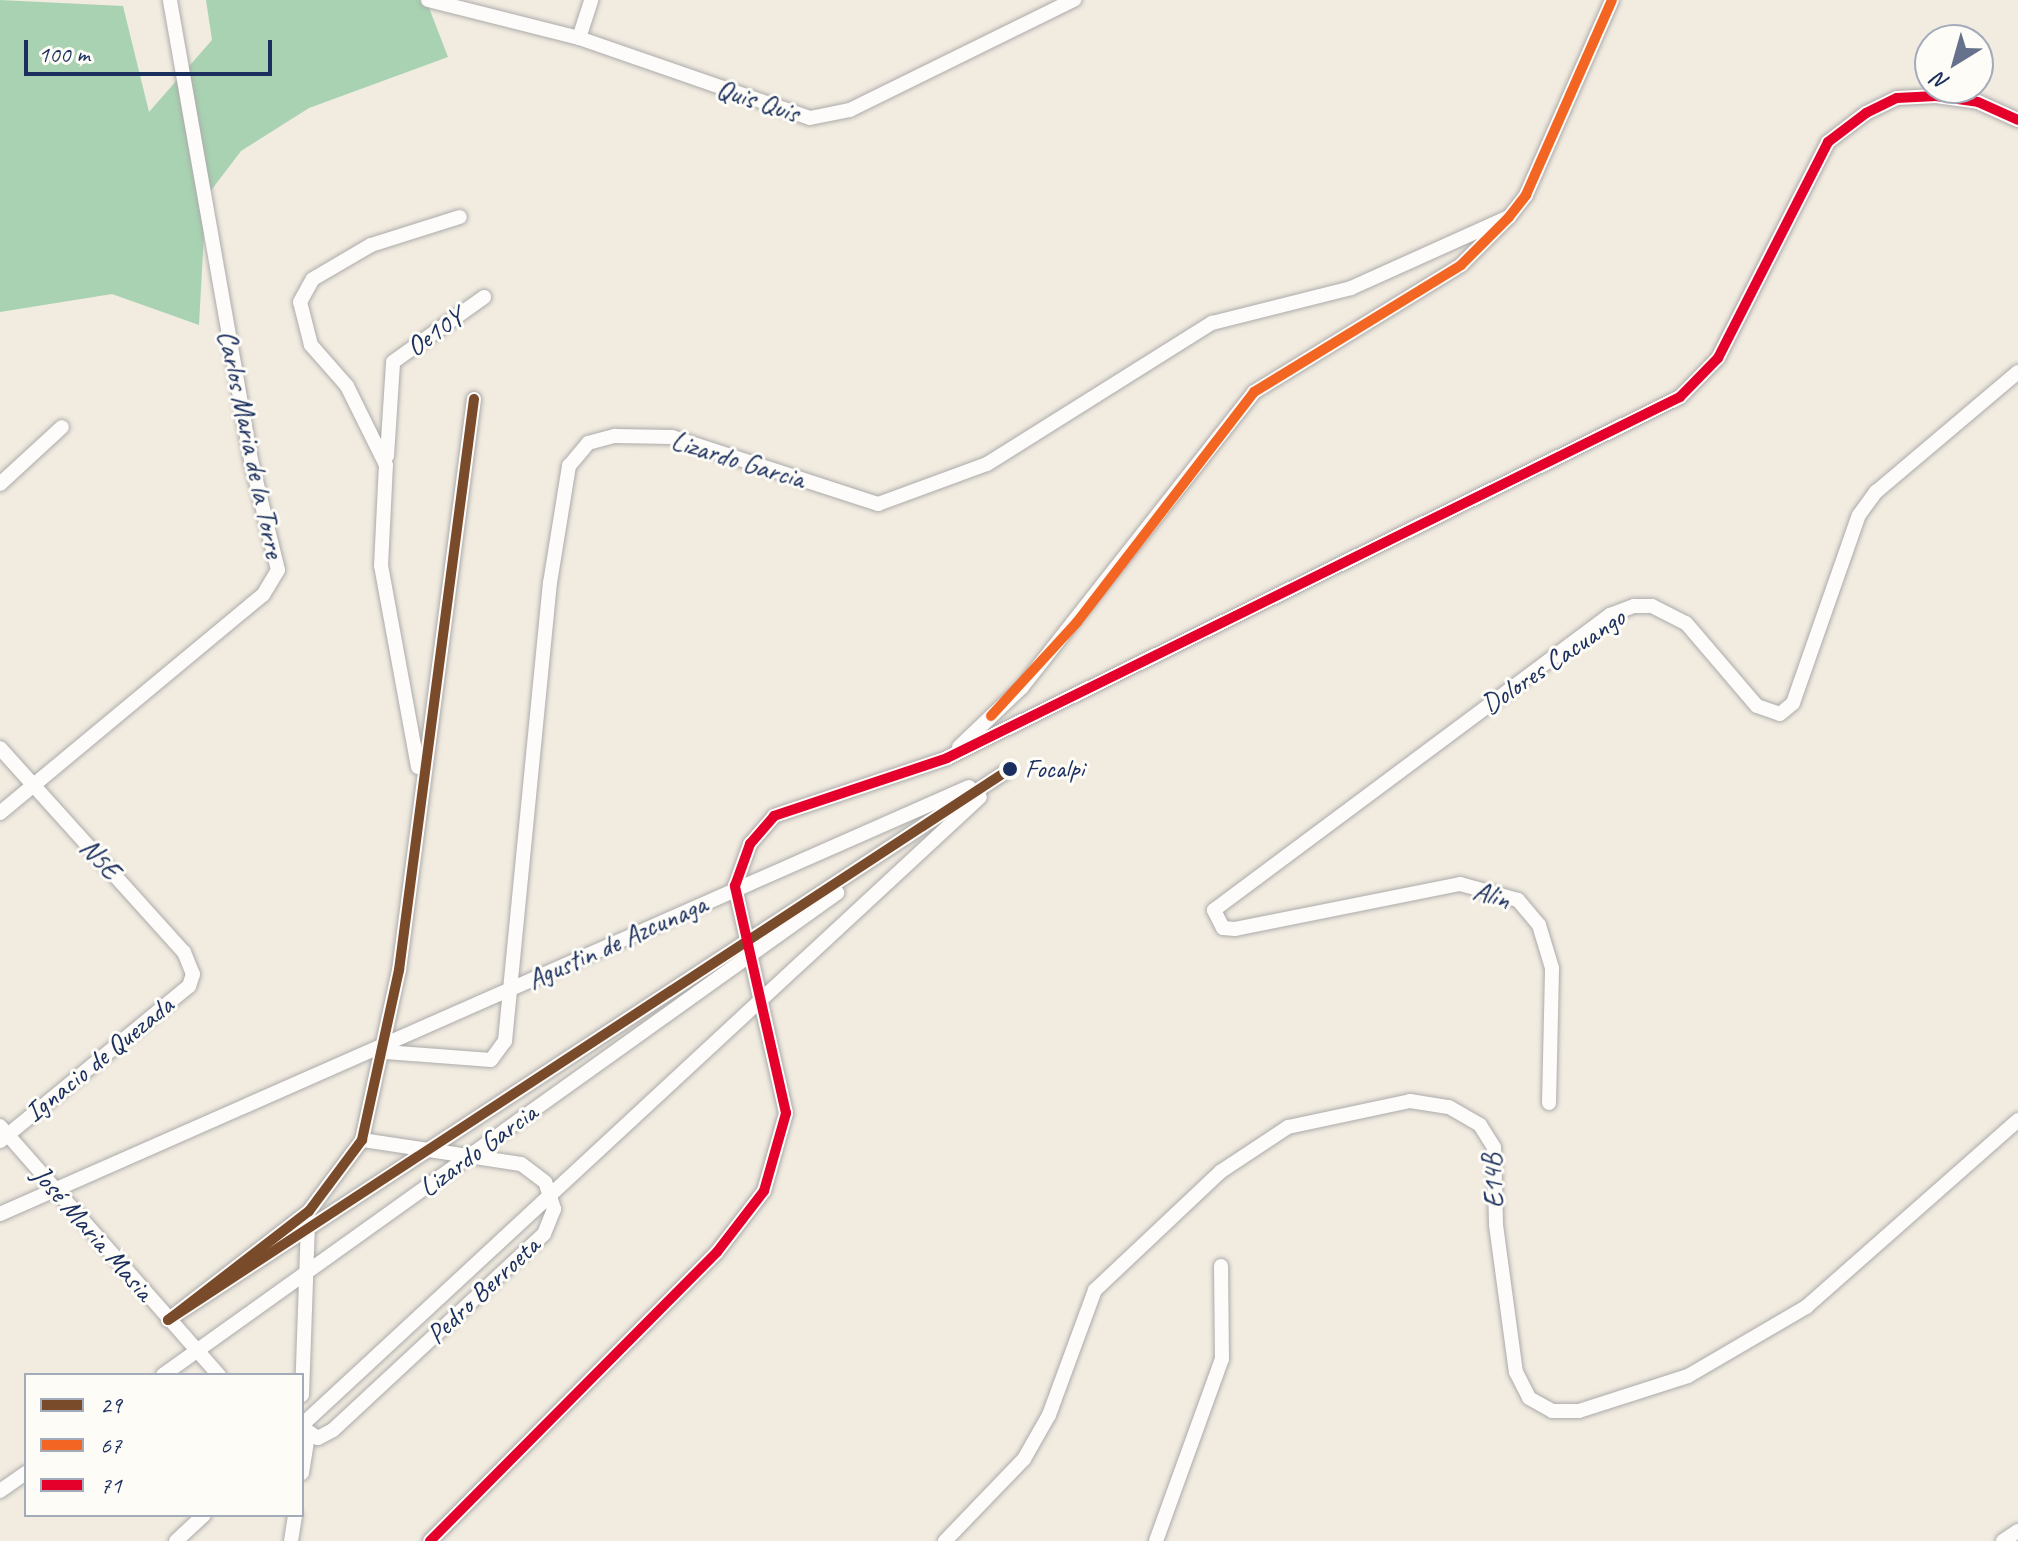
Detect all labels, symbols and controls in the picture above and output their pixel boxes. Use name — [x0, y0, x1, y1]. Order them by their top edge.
scale bar — [28, 24, 276, 74]
north arrow — [1914, 24, 1994, 104]
text: 100 m — [38, 39, 90, 69]
text: N — [1927, 66, 1955, 97]
street label: Quis Quis — [712, 72, 804, 130]
street label: Oe10Y — [400, 300, 470, 364]
street label: Carlos Maria de la Torre — [210, 327, 292, 561]
street label: Lizardo Garcia — [667, 424, 809, 496]
street label: Dolores Cacuango — [1475, 601, 1631, 721]
place label: Focalpi — [1025, 753, 1084, 785]
marker: Focalpi — [1002, 761, 1018, 777]
street label: N5E — [73, 831, 127, 887]
street label: Alin — [1469, 873, 1515, 917]
street label: Agustin de Azcunaga — [522, 887, 712, 997]
street label: Ignacio de Quezada — [18, 989, 180, 1129]
street label: Lizardo Garcia — [412, 1096, 544, 1204]
street label: E14B — [1474, 1153, 1512, 1209]
street label: José Maria Masia — [25, 1158, 161, 1308]
street label: Pedro Berroeta — [419, 1229, 547, 1351]
legend — [24, 1373, 304, 1517]
text: 29 — [100, 1390, 122, 1420]
text: 67 — [100, 1430, 122, 1460]
text: 71 — [100, 1470, 122, 1500]

